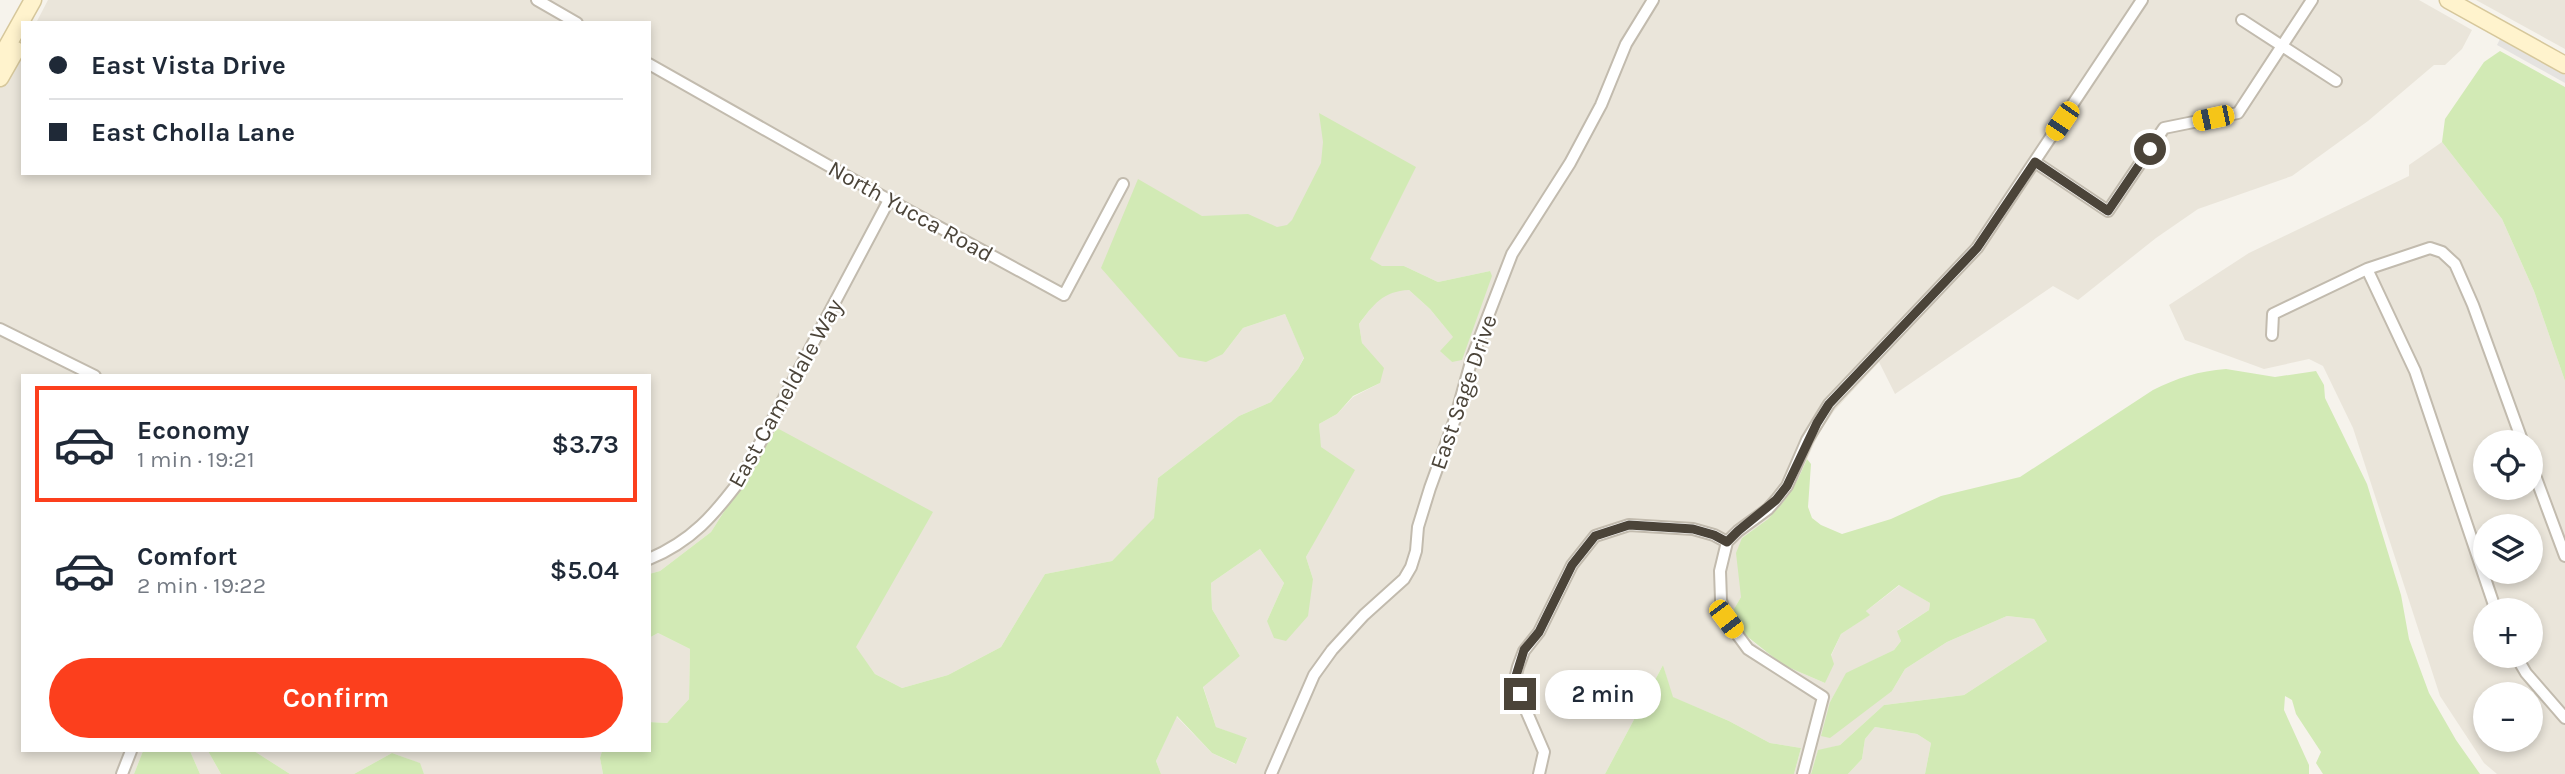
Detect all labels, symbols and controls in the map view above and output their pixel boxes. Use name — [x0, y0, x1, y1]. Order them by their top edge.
text: East Vista Drive — [91, 50, 286, 81]
car — [2042, 98, 2083, 144]
car — [2191, 103, 2236, 133]
text: East Cholla Lane — [91, 117, 295, 148]
route start — [2134, 133, 2166, 165]
street label: North Yucca Road — [824, 155, 998, 268]
street label: East Cameldale Way — [722, 294, 849, 492]
street label: East Sage Drive — [1424, 311, 1503, 473]
icon: car — [53, 413, 116, 476]
text: Economy — [137, 415, 249, 446]
text: $3.73 — [552, 429, 619, 460]
map controls — [2473, 430, 2543, 752]
button: locate — [2473, 430, 2543, 500]
text: 1 min · 19:21 — [137, 446, 255, 473]
button: layers — [2473, 514, 2543, 584]
icon: car — [53, 539, 116, 602]
text: Comfort — [137, 541, 238, 572]
text: $5.04 — [550, 555, 619, 586]
text: 2 min · 19:22 — [137, 572, 266, 599]
car — [1705, 596, 1748, 642]
button: + — [2473, 598, 2543, 668]
button: Confirm — [49, 658, 623, 738]
callout: 2 min — [1544, 670, 1660, 718]
route end — [1504, 678, 1536, 710]
text: 2 min — [1572, 681, 1634, 708]
button: − — [2473, 682, 2543, 752]

